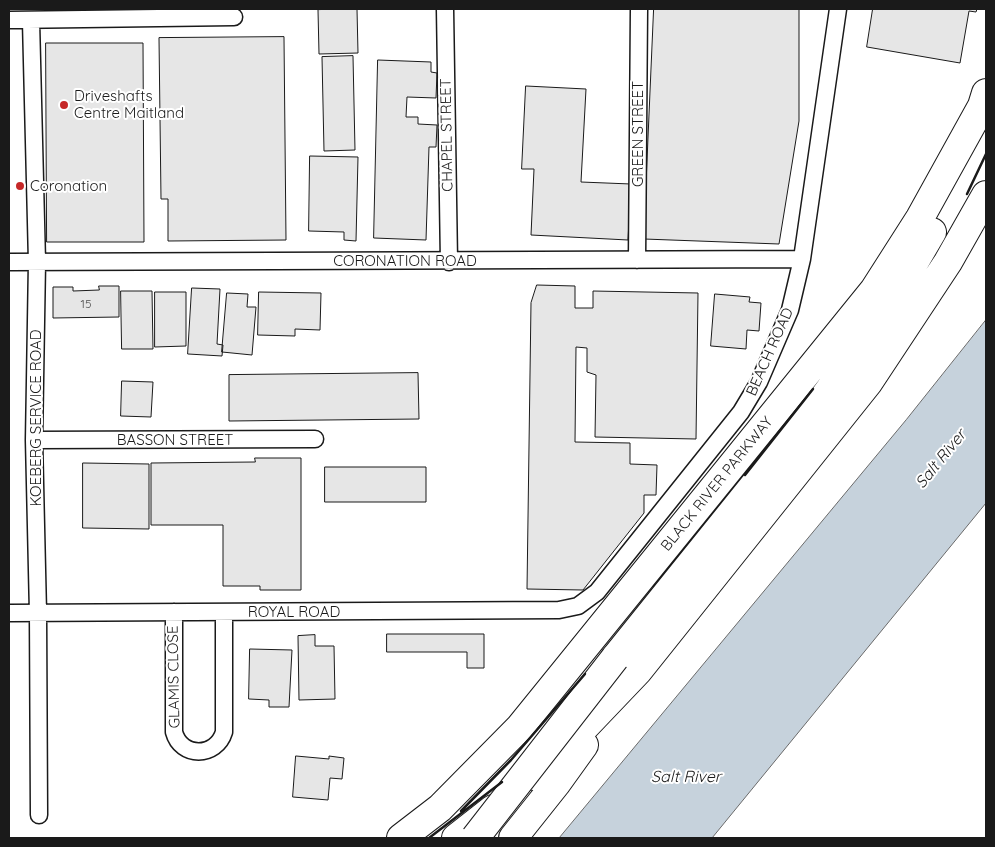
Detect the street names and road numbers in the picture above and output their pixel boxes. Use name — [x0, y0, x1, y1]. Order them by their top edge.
street label: CHAPEL STREET — [437, 78, 457, 192]
street label: GREEN STREET — [629, 81, 647, 187]
street label: CORONATION ROAD — [333, 252, 477, 270]
street label: BEACH ROAD — [743, 305, 797, 399]
street label: KOEBERG SERVICE ROAD — [27, 329, 45, 507]
street label: BLACK RIVER PARKWAY — [657, 413, 777, 555]
street label: BASSON STREET — [117, 431, 233, 449]
street label: ROYAL ROAD — [248, 603, 340, 621]
street label: GLAMIS CLOSE — [164, 625, 184, 729]

